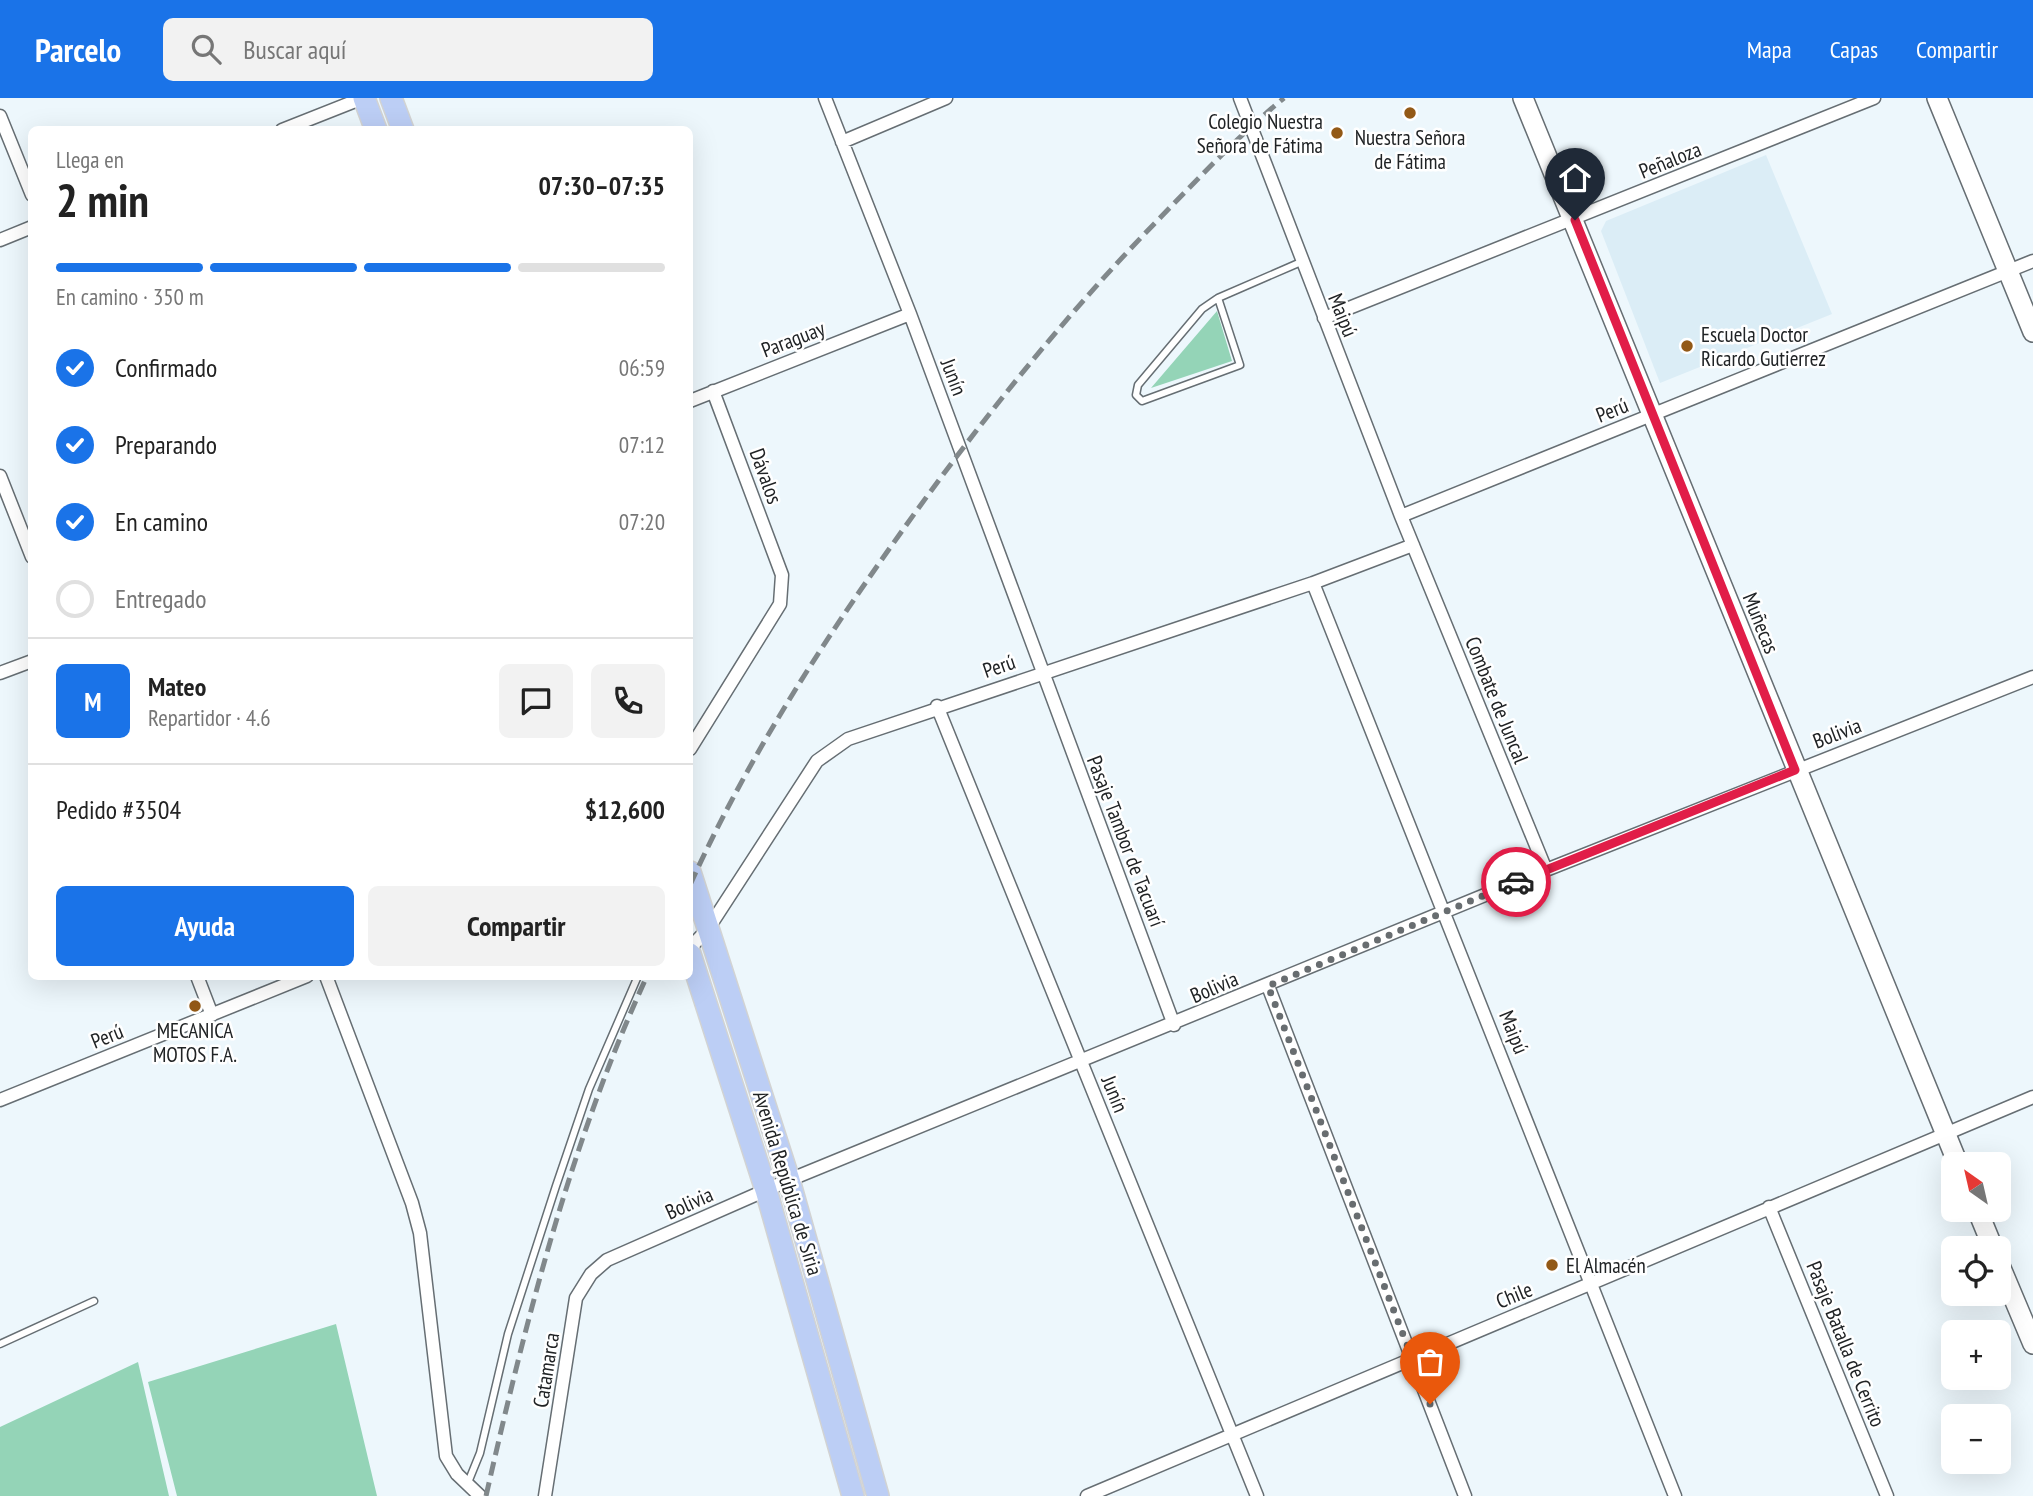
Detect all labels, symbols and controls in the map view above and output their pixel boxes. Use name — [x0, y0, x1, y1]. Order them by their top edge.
search box — [163, 18, 653, 81]
text: Parcelo — [35, 28, 121, 71]
icon: search — [187, 30, 225, 68]
text: Buscar aquí — [243, 33, 346, 66]
text: Mapa — [1747, 34, 1792, 65]
text: Capas — [1830, 34, 1878, 65]
text: Compartir — [1916, 34, 1998, 65]
marker: Nuestra Señora de Fátima — [1402, 105, 1418, 121]
place label: Colegio Nuestra Señora de Fátima — [1197, 108, 1323, 159]
place label: Nuestra Señora de Fátima — [1355, 124, 1465, 175]
marker: Colegio Nuestra Señora de Fátima — [1329, 125, 1345, 141]
street label: Peñaloza — [1635, 135, 1705, 185]
text: Llega en — [56, 145, 124, 174]
pin — [1545, 148, 1605, 220]
icon: home — [1556, 159, 1594, 197]
text: 07:30–07:35 — [538, 169, 665, 202]
text: 2 min — [56, 170, 149, 230]
text: En camino · 350 m — [56, 282, 204, 311]
street label: Maipú — [1322, 289, 1364, 341]
street label: Paraguay — [757, 315, 829, 363]
place label: Escuela Doctor Ricardo Gutierrez — [1701, 321, 1826, 372]
marker: Escuela Doctor Ricardo Gutierrez — [1679, 338, 1695, 354]
icon: check — [56, 349, 94, 387]
text: Confirmado — [115, 351, 217, 384]
text: 06:59 — [619, 353, 665, 382]
street label: Junín — [934, 354, 973, 399]
street label: Perú — [1592, 391, 1632, 429]
icon: check — [56, 426, 94, 464]
text: Preparando — [115, 428, 217, 461]
text: 07:12 — [619, 430, 665, 459]
street label: Dávalos — [744, 445, 788, 507]
icon: check — [56, 503, 94, 541]
text: En camino — [115, 505, 208, 538]
text: 07:20 — [619, 507, 665, 536]
text: Entregado — [115, 582, 207, 615]
street label: Muñecas — [1737, 589, 1785, 657]
street label: Combate de Juncal — [1459, 633, 1535, 767]
street label: Perú — [979, 648, 1019, 684]
button: chat — [499, 664, 573, 738]
button: phone — [591, 664, 665, 738]
text: Mateo — [148, 670, 206, 703]
text: M — [84, 685, 102, 718]
text: Repartidor · 4.6 — [148, 703, 271, 732]
street label: Bolivia — [1809, 712, 1865, 754]
street label: Pasaje Tambor de Tacuarí — [1081, 752, 1171, 931]
text: Pedido #3504 — [56, 793, 181, 826]
text: $12,600 — [585, 793, 665, 826]
courier — [1481, 847, 1551, 917]
icon: car — [1497, 863, 1535, 901]
button: Ayuda — [56, 886, 354, 966]
button: Compartir — [368, 886, 665, 966]
street label: Bolivia — [1186, 965, 1242, 1009]
marker: MECANICA MOTOS F.A. — [187, 998, 203, 1014]
street label: Maipú — [1493, 1006, 1535, 1058]
street label: Perú — [87, 1017, 127, 1055]
place label: MECANICA MOTOS F.A. — [153, 1017, 237, 1068]
street label: Junín — [1095, 1071, 1134, 1116]
street label: Avenida República de Siria — [747, 1088, 829, 1278]
north arrow — [1941, 1152, 2011, 1222]
map controls — [1941, 1152, 2011, 1474]
street label: Bolivia — [661, 1181, 717, 1225]
button: locate — [1941, 1236, 2011, 1306]
place label: El Almacén — [1566, 1252, 1646, 1279]
marker: El Almacén — [1544, 1257, 1560, 1273]
street label: Pasaje Batalla de Cerrito — [1800, 1257, 1892, 1431]
street label: Chile — [1492, 1276, 1536, 1314]
button: + — [1941, 1320, 2011, 1390]
street label: Catamarca — [527, 1331, 565, 1409]
pin — [1400, 1332, 1460, 1404]
icon: bag — [1411, 1343, 1449, 1381]
button: − — [1941, 1404, 2011, 1474]

